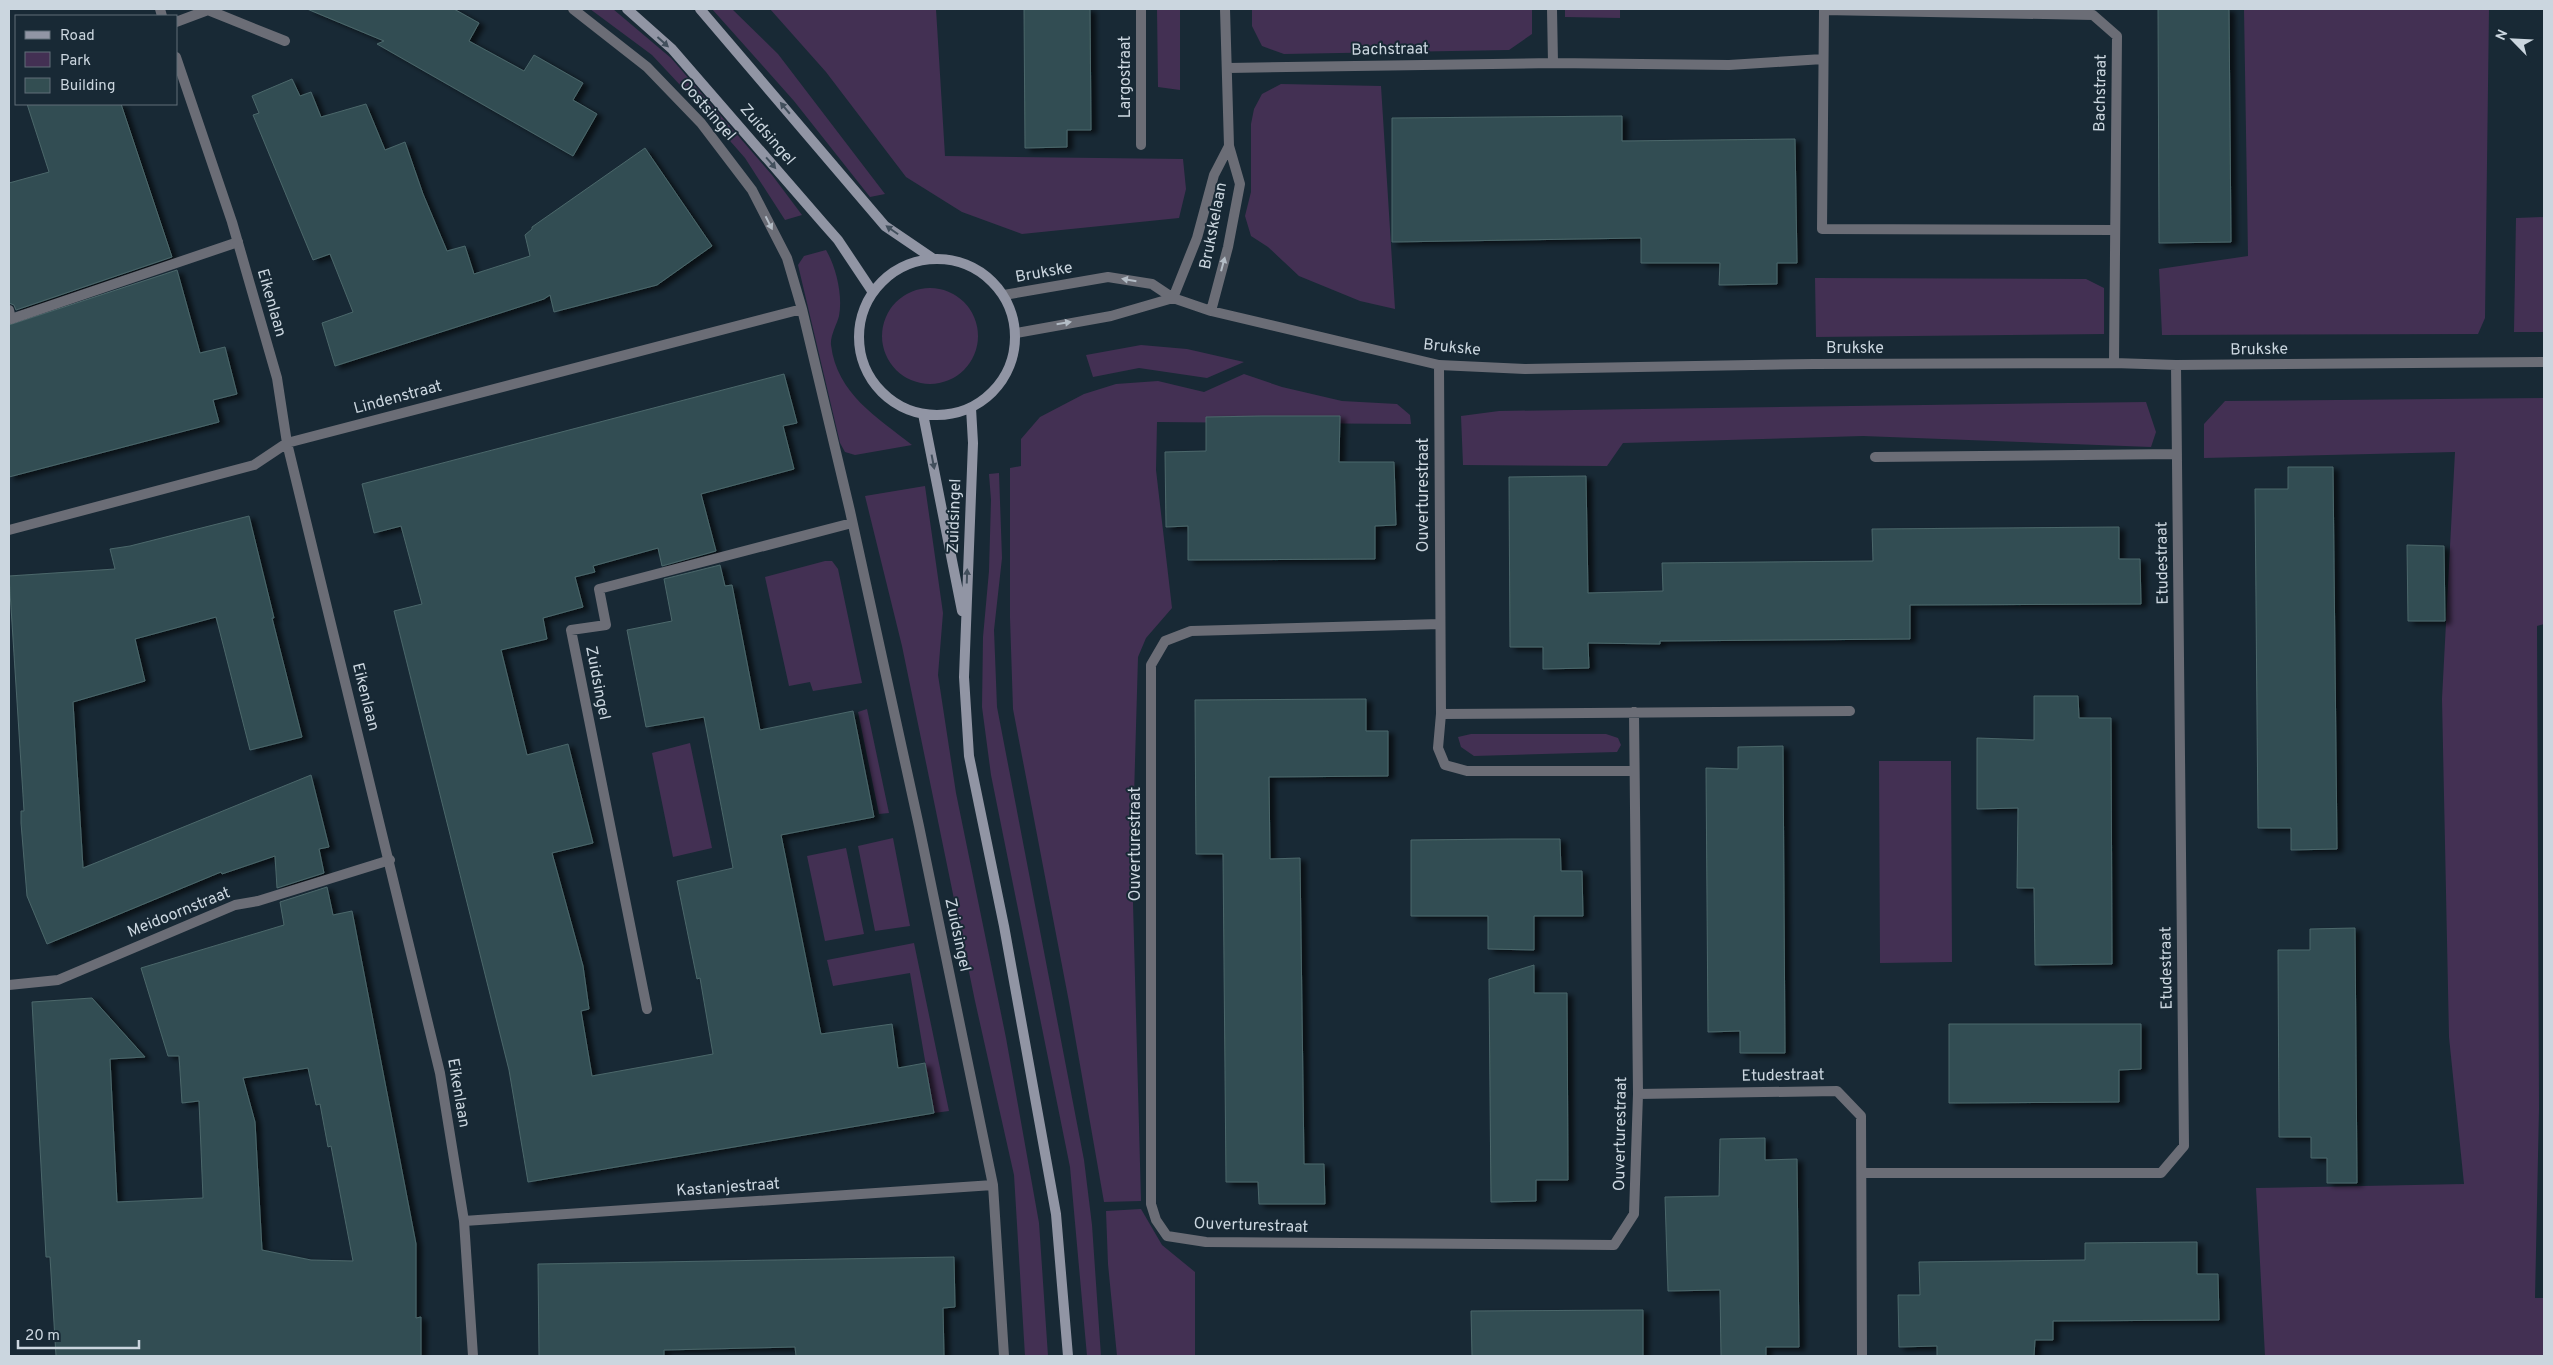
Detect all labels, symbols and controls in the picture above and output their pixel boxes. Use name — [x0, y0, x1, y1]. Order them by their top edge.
legend — [15, 15, 178, 105]
north arrow — [2488, 15, 2538, 65]
text: Road — [60, 27, 95, 46]
text: N — [2493, 27, 2512, 43]
one-way arrow — [657, 36, 670, 47]
street label: Largostraat — [1116, 36, 1136, 118]
street label: Bachstraat — [1351, 39, 1429, 61]
text: Park — [60, 52, 91, 71]
street label: Bachstraat — [2090, 54, 2112, 132]
street label: Oostsingel — [674, 75, 740, 145]
text: Building — [60, 77, 115, 96]
street label: Zuidsingel — [735, 100, 799, 170]
one-way arrow — [780, 101, 791, 114]
one-way arrow — [765, 157, 776, 169]
street label: Brukskelaan — [1196, 181, 1232, 271]
one-way arrow — [765, 216, 773, 230]
one-way arrow — [885, 225, 898, 235]
one-way arrow — [1220, 256, 1228, 271]
street label: Brukske — [1014, 258, 1074, 288]
street label: Eikenlaan — [252, 267, 290, 339]
one-way arrow — [1121, 276, 1137, 284]
one-way arrow — [1056, 319, 1072, 327]
street label: Brukske — [1422, 335, 1482, 361]
street label: Brukske — [1826, 339, 1884, 359]
street label: Brukske — [2230, 339, 2288, 361]
street label: Lindenstraat — [352, 377, 444, 419]
street label: Ouverturestraat — [1414, 438, 1434, 552]
one-way arrow — [929, 455, 937, 470]
street label: Zuidsingel — [944, 478, 966, 554]
street label: Etudestraat — [2152, 521, 2174, 605]
one-way arrow — [963, 568, 971, 584]
street label: Zuidsingel — [580, 644, 614, 722]
street label: Eikenlaan — [347, 661, 383, 733]
street label: Ouverturestraat — [1126, 787, 1146, 901]
street label: Meidoornstraat — [125, 883, 233, 943]
street label: Zuidsingel — [939, 896, 975, 974]
street label: Etudestraat — [2156, 926, 2178, 1010]
street label: Eikenlaan — [442, 1057, 474, 1129]
street label: Etudestraat — [1741, 1065, 1825, 1087]
street label: Ouverturestraat — [1610, 1077, 1632, 1191]
street label: Kastanjestraat — [675, 1174, 781, 1202]
street label: Ouverturestraat — [1193, 1214, 1309, 1238]
scale bar — [18, 1318, 139, 1350]
text: 20 m — [25, 1327, 60, 1346]

